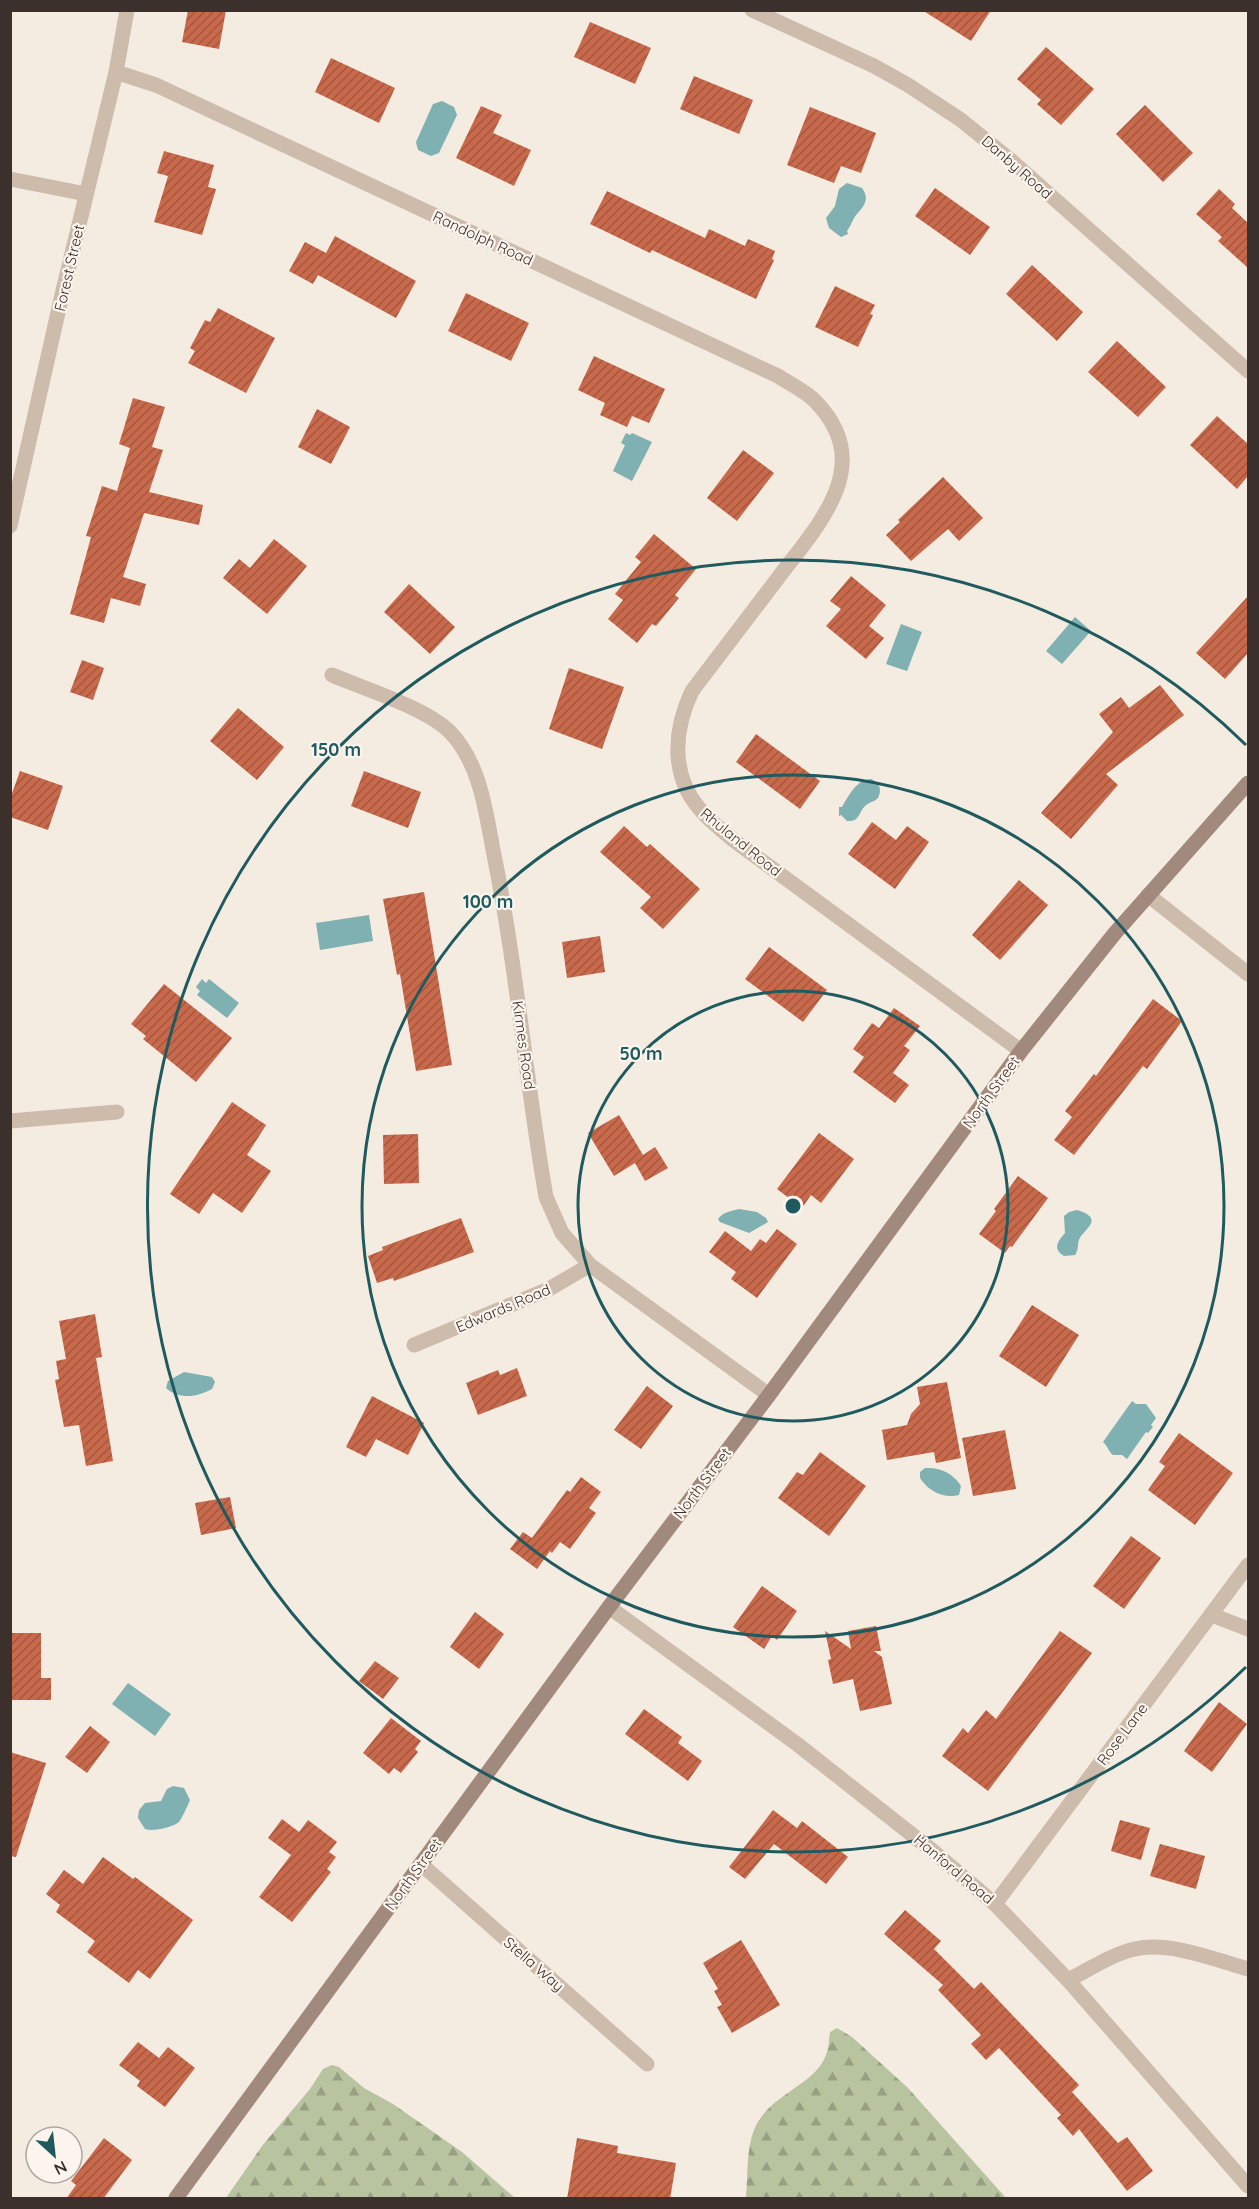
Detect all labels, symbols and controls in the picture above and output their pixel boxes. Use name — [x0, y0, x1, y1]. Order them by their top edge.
street label: Danby Road — [978, 131, 1056, 203]
street label: Randolph Road — [430, 206, 536, 270]
street label: Forest Street — [50, 223, 88, 313]
text: 150 m — [311, 738, 361, 761]
street label: Rhuland Road — [697, 804, 785, 880]
text: 100 m — [463, 890, 513, 913]
street label: Kirmes Road — [508, 999, 540, 1091]
text: 50 m — [619, 1042, 663, 1065]
street label: North Street — [958, 1052, 1024, 1132]
centre of rings — [783, 1196, 803, 1216]
street label: Edwards Road — [453, 1280, 553, 1336]
street label: North Street — [669, 1444, 735, 1522]
street label: Rose Lane — [1092, 1699, 1152, 1769]
street label: Hanford Road — [910, 1830, 998, 1908]
street label: North Street — [380, 1834, 446, 1914]
street label: Stella Way — [500, 1933, 568, 1995]
north arrow — [24, 2125, 84, 2185]
text: N — [51, 2157, 71, 2180]

